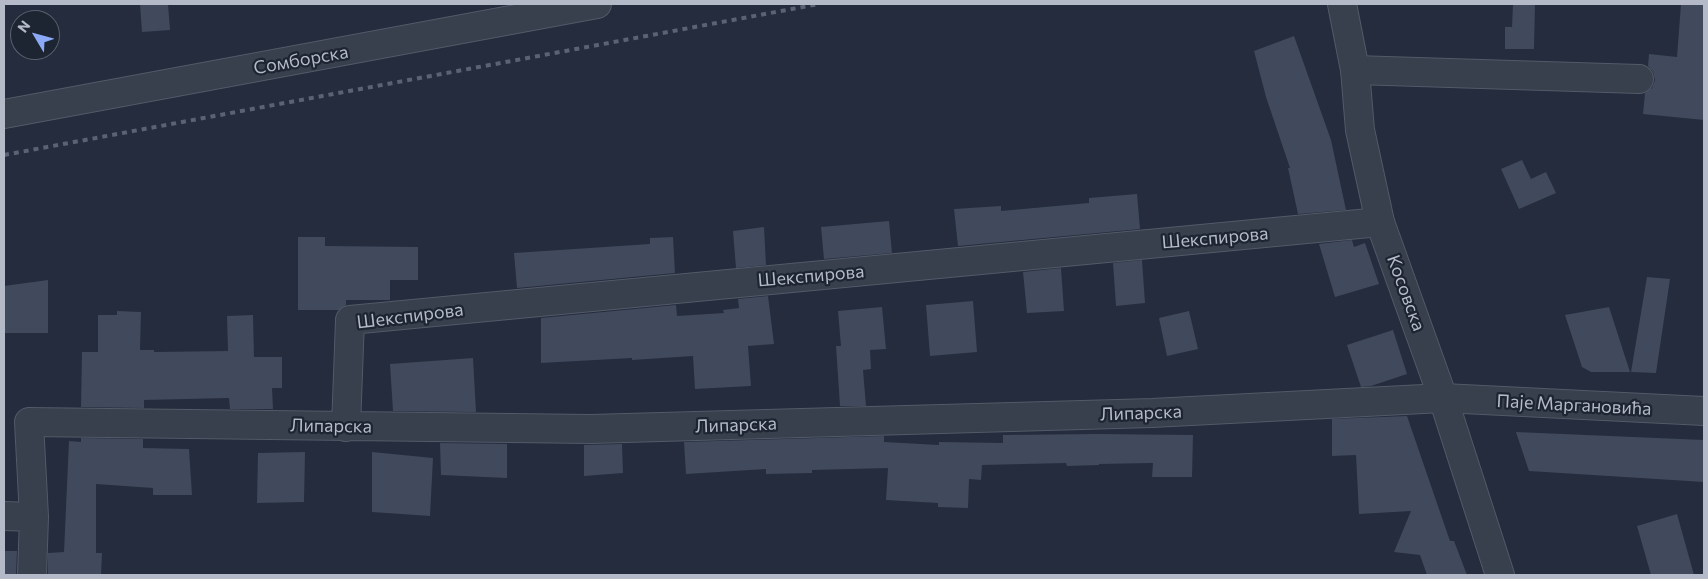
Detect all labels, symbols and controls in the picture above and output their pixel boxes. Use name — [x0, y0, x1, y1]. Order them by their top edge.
north arrow — [10, 10, 60, 60]
text: N — [13, 17, 33, 36]
street label: Сомборска — [252, 41, 350, 79]
street label: Шекспирова — [1161, 223, 1269, 253]
street label: Косовска — [1382, 252, 1430, 334]
street label: Шекспирова — [757, 261, 865, 291]
street label: Шекспирова — [356, 299, 464, 333]
street label: Паје Маргановића — [1496, 390, 1652, 420]
street label: Липарска — [1100, 401, 1182, 425]
street label: Липарска — [695, 413, 777, 437]
street label: Липарска — [290, 414, 372, 438]

